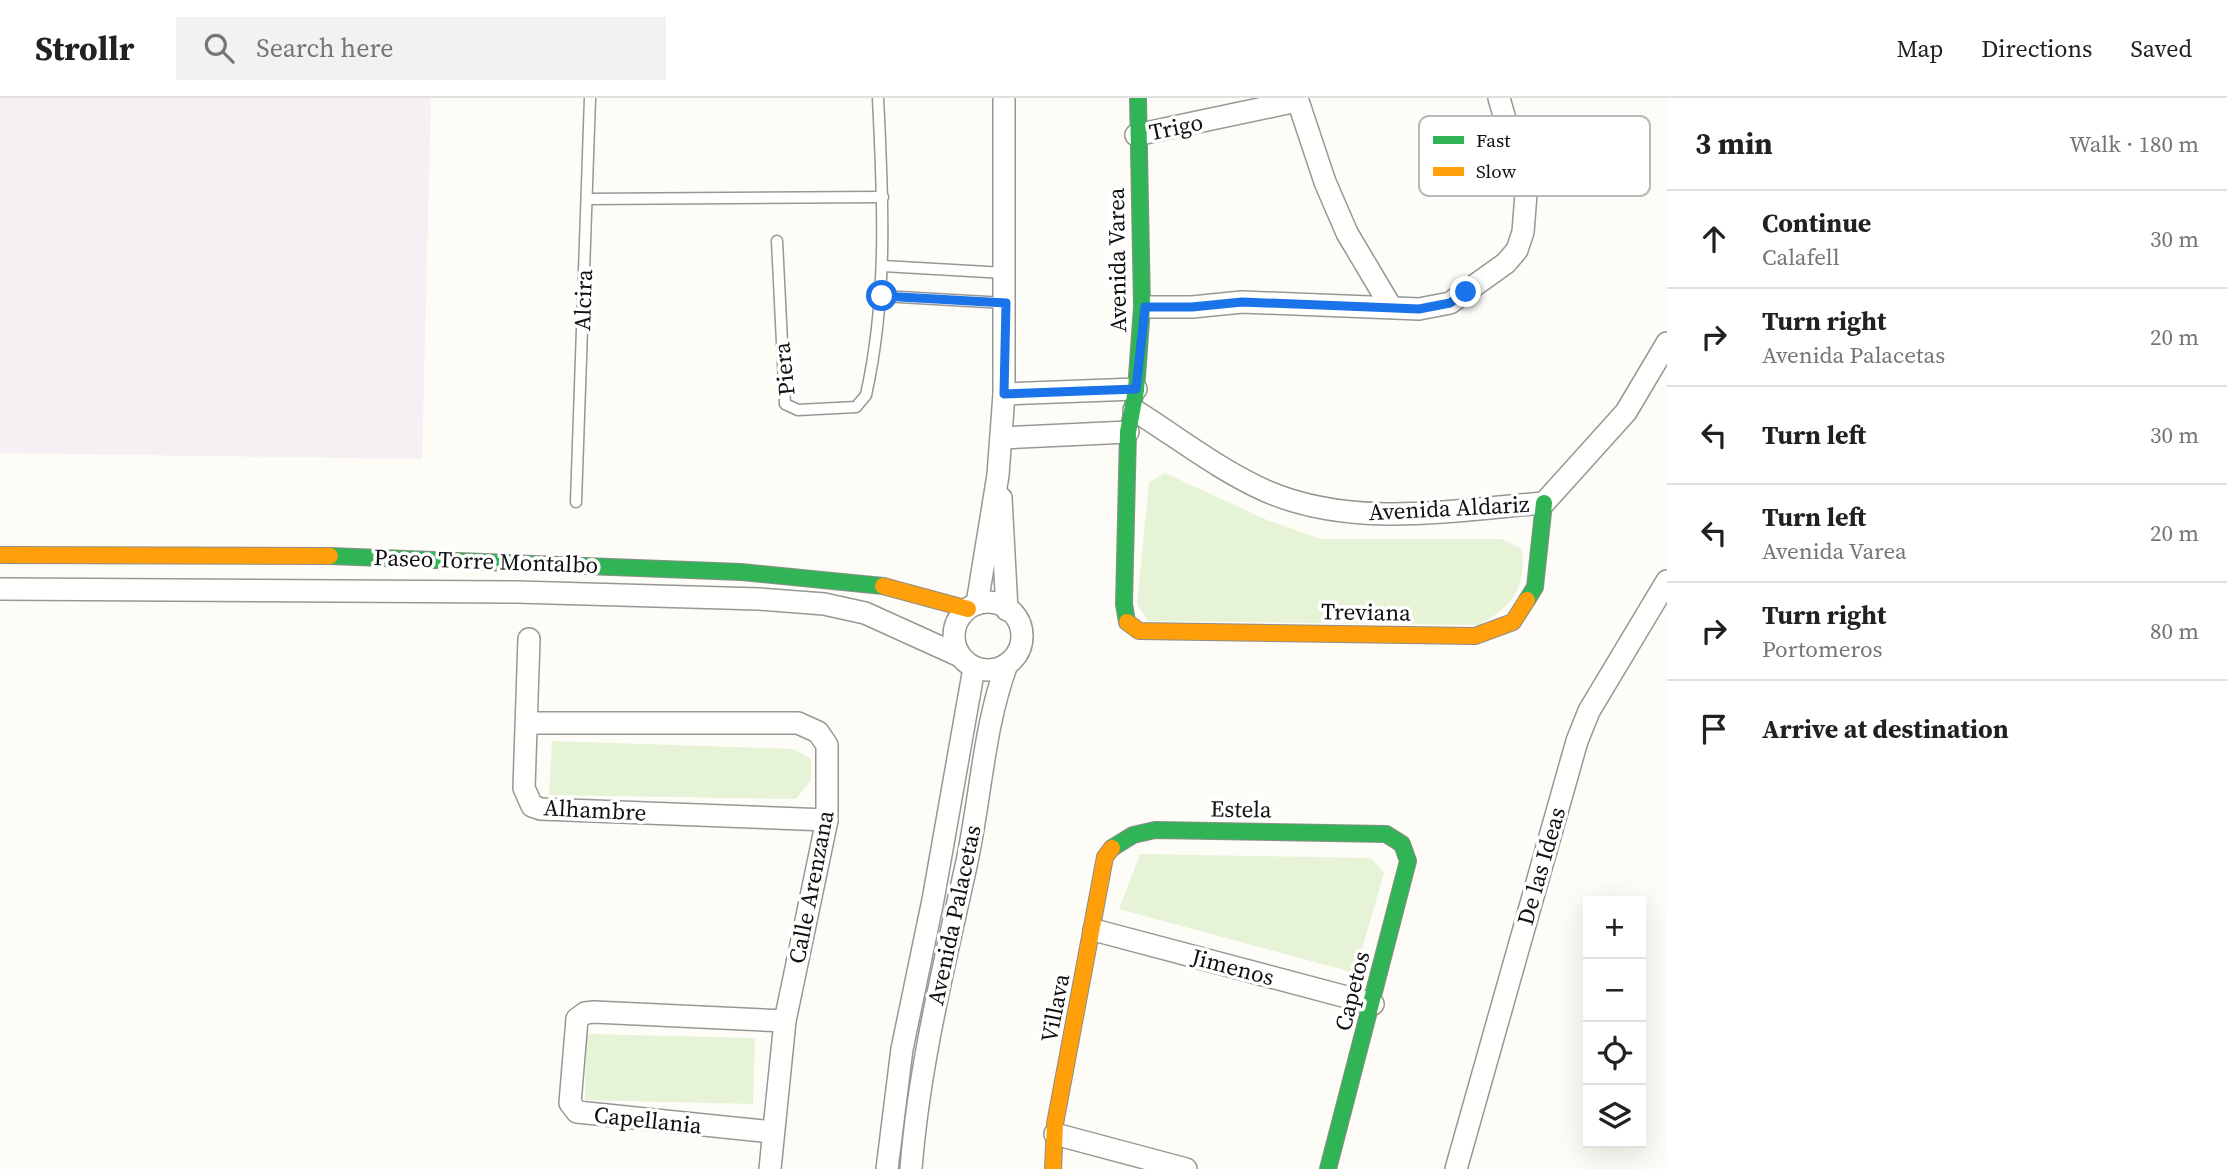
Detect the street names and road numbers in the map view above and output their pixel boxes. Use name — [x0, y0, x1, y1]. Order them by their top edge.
street label: Trigo — [1146, 106, 1206, 148]
street label: Avenida Varea — [1100, 187, 1134, 333]
street label: Alcira — [566, 268, 600, 331]
street label: Piera — [765, 340, 803, 397]
street label: Avenida Aldariz — [1368, 488, 1530, 528]
street label: Paseo Torre Montalbo — [373, 541, 599, 581]
street label: Treviana — [1321, 595, 1412, 629]
street label: Alhambre — [543, 791, 647, 829]
street label: Estela — [1210, 792, 1272, 826]
street label: De las Ideas — [1509, 803, 1573, 929]
street label: Calle Arenzana — [780, 807, 842, 966]
street label: Avenida Palacetas — [919, 822, 989, 1008]
street label: Jimenos — [1187, 940, 1278, 993]
street label: Capetos — [1327, 948, 1377, 1034]
street label: Villava — [1033, 971, 1077, 1045]
street label: Capellania — [592, 1098, 704, 1142]

